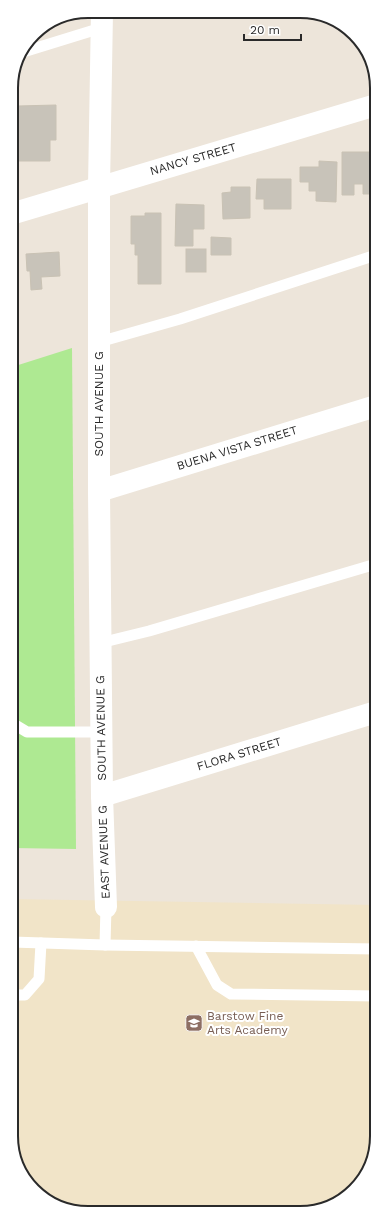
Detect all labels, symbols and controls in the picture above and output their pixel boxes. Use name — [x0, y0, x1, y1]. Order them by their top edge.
scale bar — [244, 16, 301, 42]
text: 20 m — [250, 23, 280, 37]
street label: NANCY STREET — [148, 140, 238, 178]
street label: SOUTH AVENUE G — [92, 351, 106, 457]
street label: BUENA VISTA STREET — [175, 423, 299, 473]
street label: SOUTH AVENUE G — [93, 675, 109, 781]
street label: FLORA STREET — [195, 734, 283, 774]
street label: EAST AVENUE G — [95, 805, 113, 899]
place label: Barstow Fine Arts Academy — [207, 1009, 288, 1037]
school or university icon: Barstow Fine Arts Academy — [184, 1013, 204, 1033]

